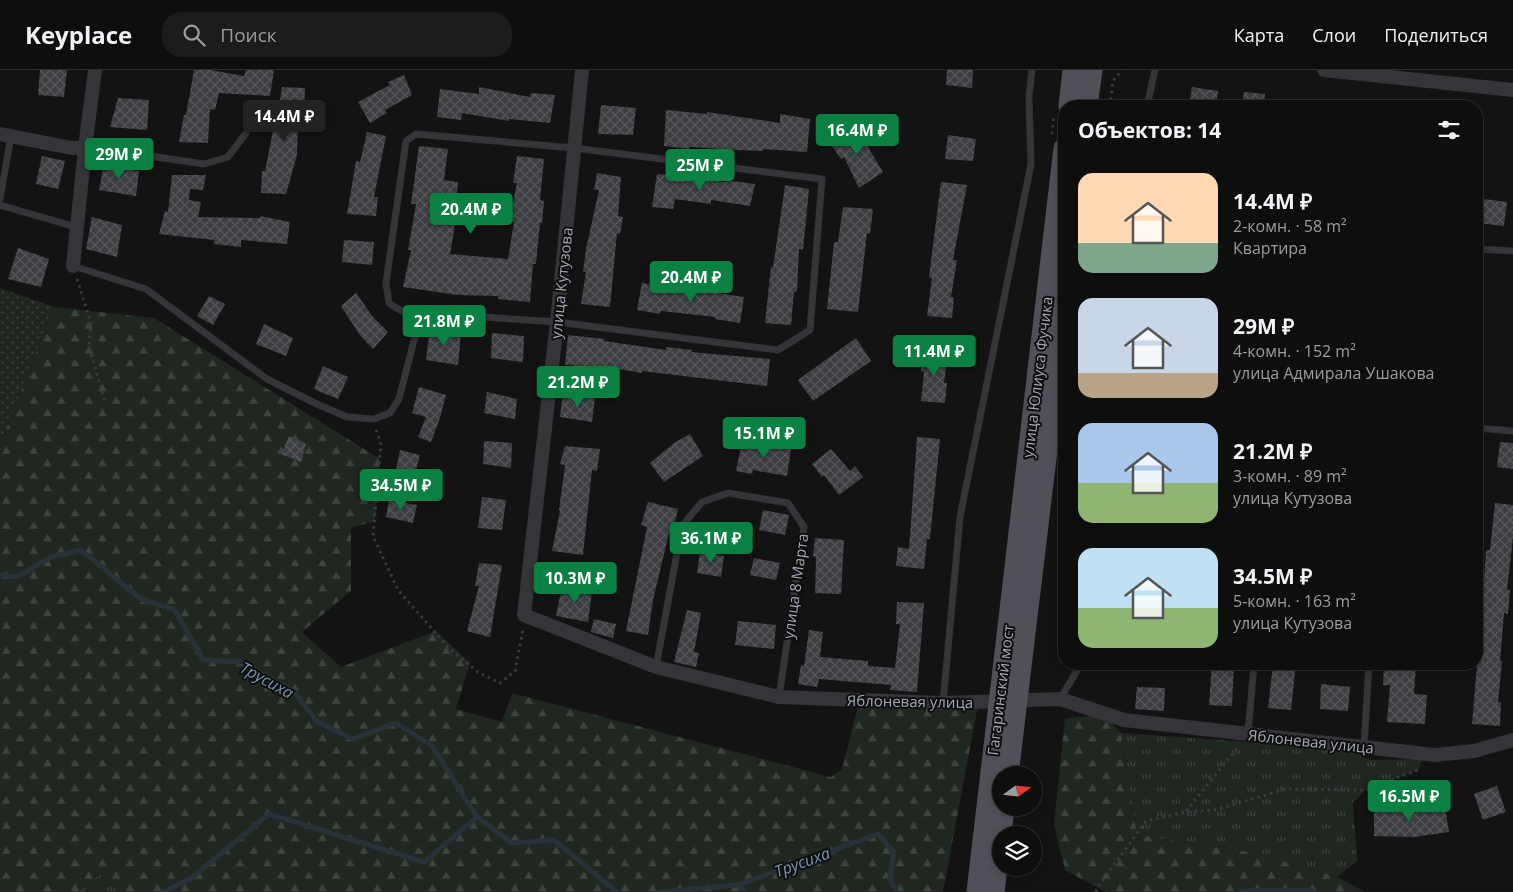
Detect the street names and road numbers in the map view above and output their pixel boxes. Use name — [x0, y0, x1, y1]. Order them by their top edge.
street label: улица Кутузова — [545, 226, 577, 340]
street label: улица Юлиуса Фучика — [1017, 295, 1057, 459]
street label: улица 8 Марта — [778, 532, 812, 640]
street label: Гагаринский мост — [982, 624, 1018, 756]
street label: Яблоневая улица — [847, 690, 973, 712]
street label: Яблоневая улица — [1247, 724, 1375, 758]

